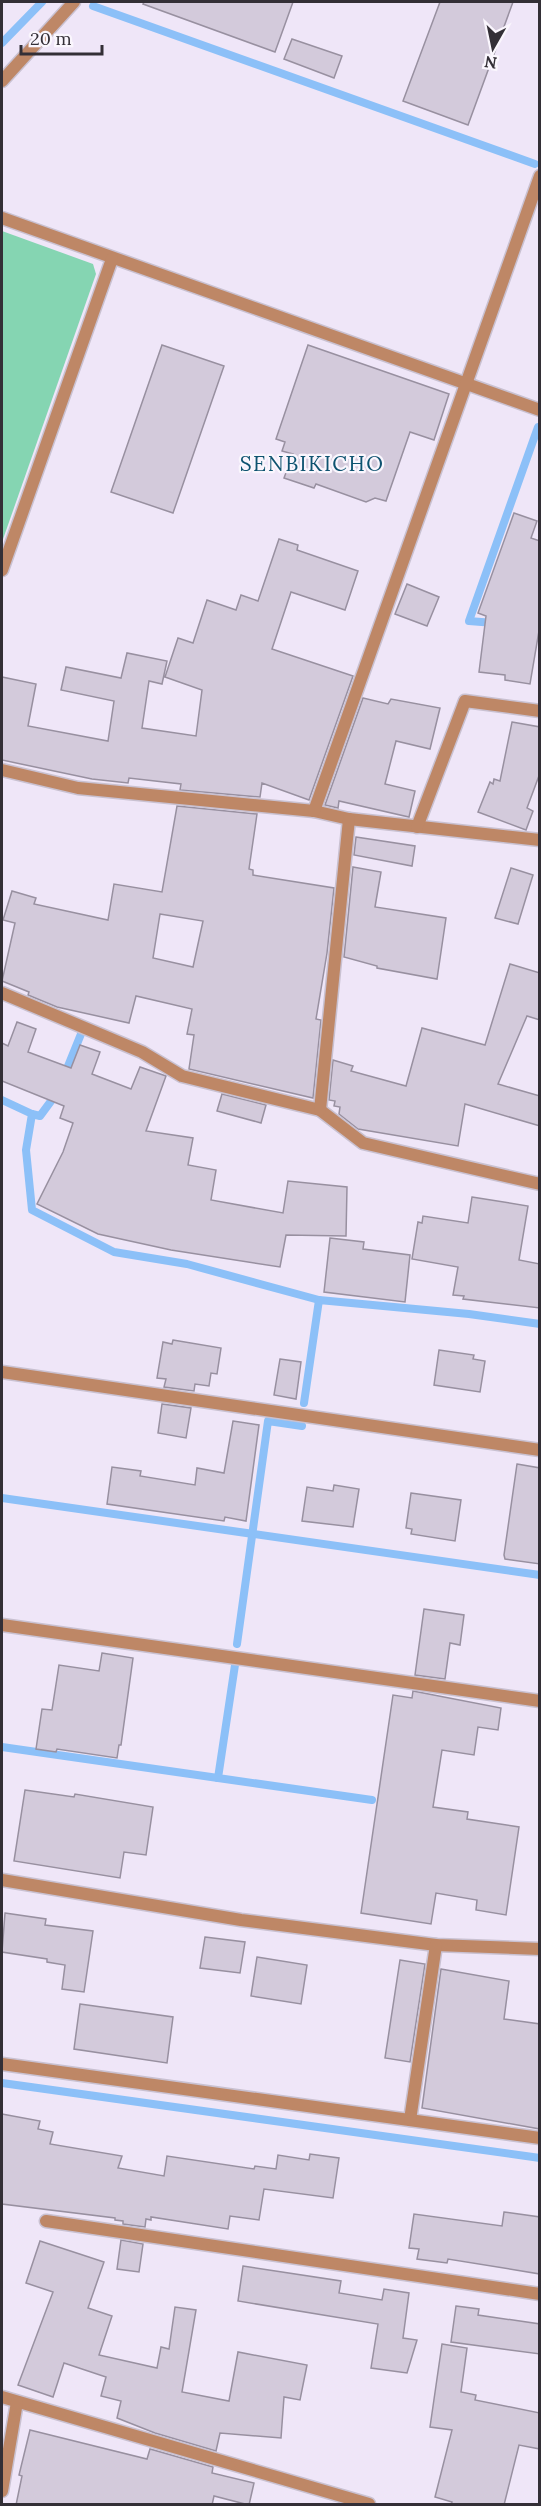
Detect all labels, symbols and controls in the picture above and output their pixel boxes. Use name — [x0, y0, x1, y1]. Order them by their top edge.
scale bar — [21, 18, 102, 56]
north arrow — [463, 18, 523, 78]
text: 20 m — [30, 27, 72, 50]
text: N — [483, 52, 498, 74]
district label: SENBIKICHO — [240, 450, 384, 477]

